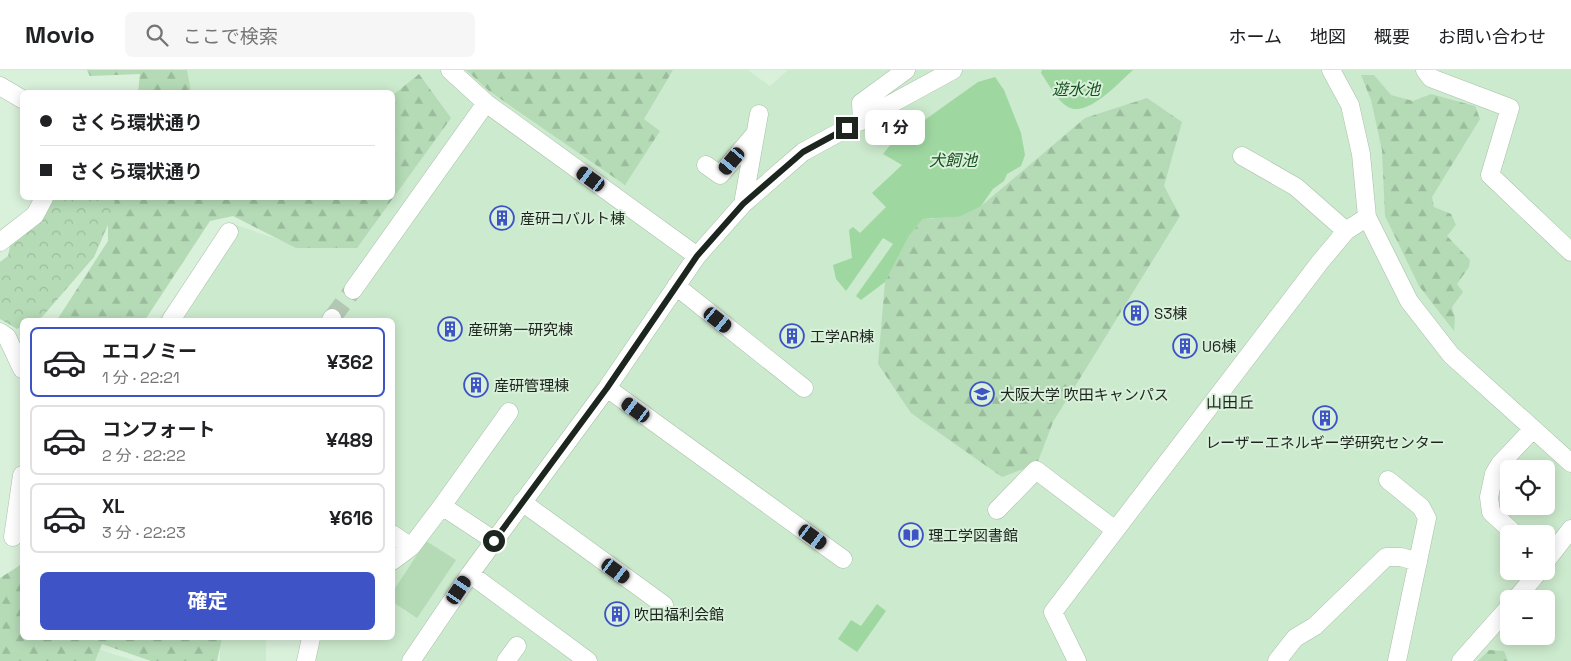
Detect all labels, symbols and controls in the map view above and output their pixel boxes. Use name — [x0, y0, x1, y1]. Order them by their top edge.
search box — [125, 12, 475, 57]
text: Movio — [25, 19, 95, 50]
icon: search — [143, 21, 171, 49]
text: ここで検索 — [183, 24, 278, 49]
text: ホーム — [1229, 25, 1282, 48]
text: 地図 — [1310, 25, 1346, 48]
text: 概要 — [1374, 25, 1410, 48]
text: お問い合わせ — [1438, 25, 1546, 48]
water label: 遊水池 — [1052, 79, 1102, 100]
text: さくら環状通り — [70, 110, 203, 135]
callout: 1 分 — [864, 110, 924, 146]
route end — [836, 117, 858, 139]
text: 1 分 — [881, 117, 909, 138]
car — [716, 145, 747, 177]
water label: 犬飼池 — [929, 150, 979, 171]
text: さくら環状通り — [70, 159, 203, 184]
car — [574, 164, 607, 194]
building icon: 産研コバルト棟 — [489, 205, 515, 231]
place label: 産研コバルト棟 — [520, 209, 625, 228]
building icon: S3棟 — [1123, 300, 1149, 326]
place label: S3棟 — [1154, 304, 1187, 323]
car — [701, 305, 734, 335]
building icon: 産研第一研究棟 — [437, 316, 463, 342]
place label: 産研第一研究棟 — [468, 320, 573, 339]
building icon: 工学AR棟 — [779, 323, 805, 349]
place label: 工学AR棟 — [810, 327, 874, 346]
building icon: U6棟 — [1172, 333, 1198, 359]
place label: U6棟 — [1202, 337, 1236, 356]
text: エコノミー — [102, 339, 197, 364]
icon: car — [42, 340, 87, 385]
text: ¥362 — [327, 350, 373, 375]
text: 1 分 · 22:21 — [102, 367, 180, 388]
building icon: 産研管理棟 — [463, 372, 489, 398]
place label: 産研管理棟 — [494, 376, 569, 395]
school or university icon: 大阪大学 吹田キャンパス — [969, 381, 995, 407]
place label: 大阪大学 吹田キャンパス — [1000, 385, 1169, 404]
district label: 山田丘 — [1206, 392, 1254, 413]
car — [619, 395, 652, 425]
building icon: レーザーエネルギー学研究センター — [1312, 405, 1338, 431]
text: コンフォート — [102, 417, 215, 442]
icon: car — [42, 418, 87, 463]
text: ¥489 — [326, 428, 373, 453]
place label: レーザーエネルギー学研究センター — [1205, 433, 1445, 452]
text: 2 分 · 22:22 — [102, 445, 186, 466]
map controls — [1500, 460, 1555, 645]
button: locate — [1500, 460, 1555, 515]
text: XL — [102, 494, 125, 519]
icon: car — [42, 496, 87, 541]
text: ¥616 — [329, 506, 373, 531]
text: 3 分 · 22:23 — [102, 522, 186, 543]
car — [796, 522, 829, 552]
library icon: 理工学図書館 — [898, 522, 924, 548]
button: + — [1500, 525, 1555, 580]
place label: 理工学図書館 — [928, 526, 1018, 545]
route start — [483, 530, 505, 552]
car — [599, 556, 632, 586]
button: 確定 — [40, 572, 375, 630]
car — [444, 573, 473, 607]
button: − — [1500, 590, 1555, 645]
building icon: 吹田福利会館 — [604, 601, 630, 627]
place label: 吹田福利会館 — [634, 605, 724, 624]

